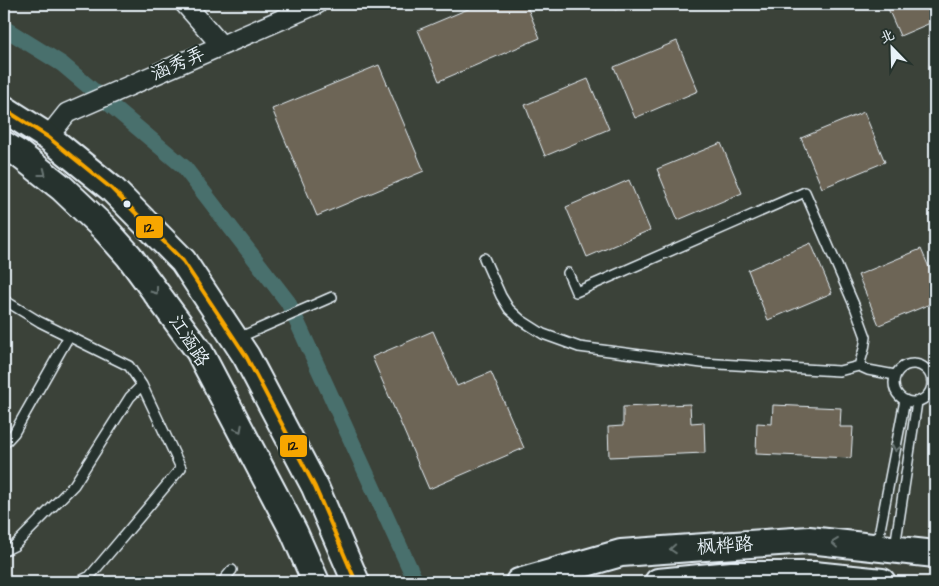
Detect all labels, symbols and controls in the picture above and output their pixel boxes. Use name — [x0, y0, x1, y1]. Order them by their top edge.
north arrow — [866, 22, 916, 72]
text: 北 — [877, 25, 898, 49]
street label: 涵秀弄 — [146, 40, 210, 88]
one-way arrow — [38, 167, 47, 176]
unlabelled marker — [122, 199, 132, 209]
line badge: 12 — [135, 215, 164, 239]
text: 12 — [144, 218, 155, 238]
one-way arrow — [149, 285, 158, 294]
street label: 江涵路 — [162, 310, 216, 372]
one-way arrow — [233, 423, 243, 432]
line badge: 12 — [279, 434, 308, 458]
text: 12 — [288, 436, 299, 456]
one-way arrow — [891, 444, 901, 453]
street label: 枫桦路 — [696, 531, 754, 561]
one-way arrow — [830, 538, 838, 549]
one-way arrow — [668, 544, 676, 555]

